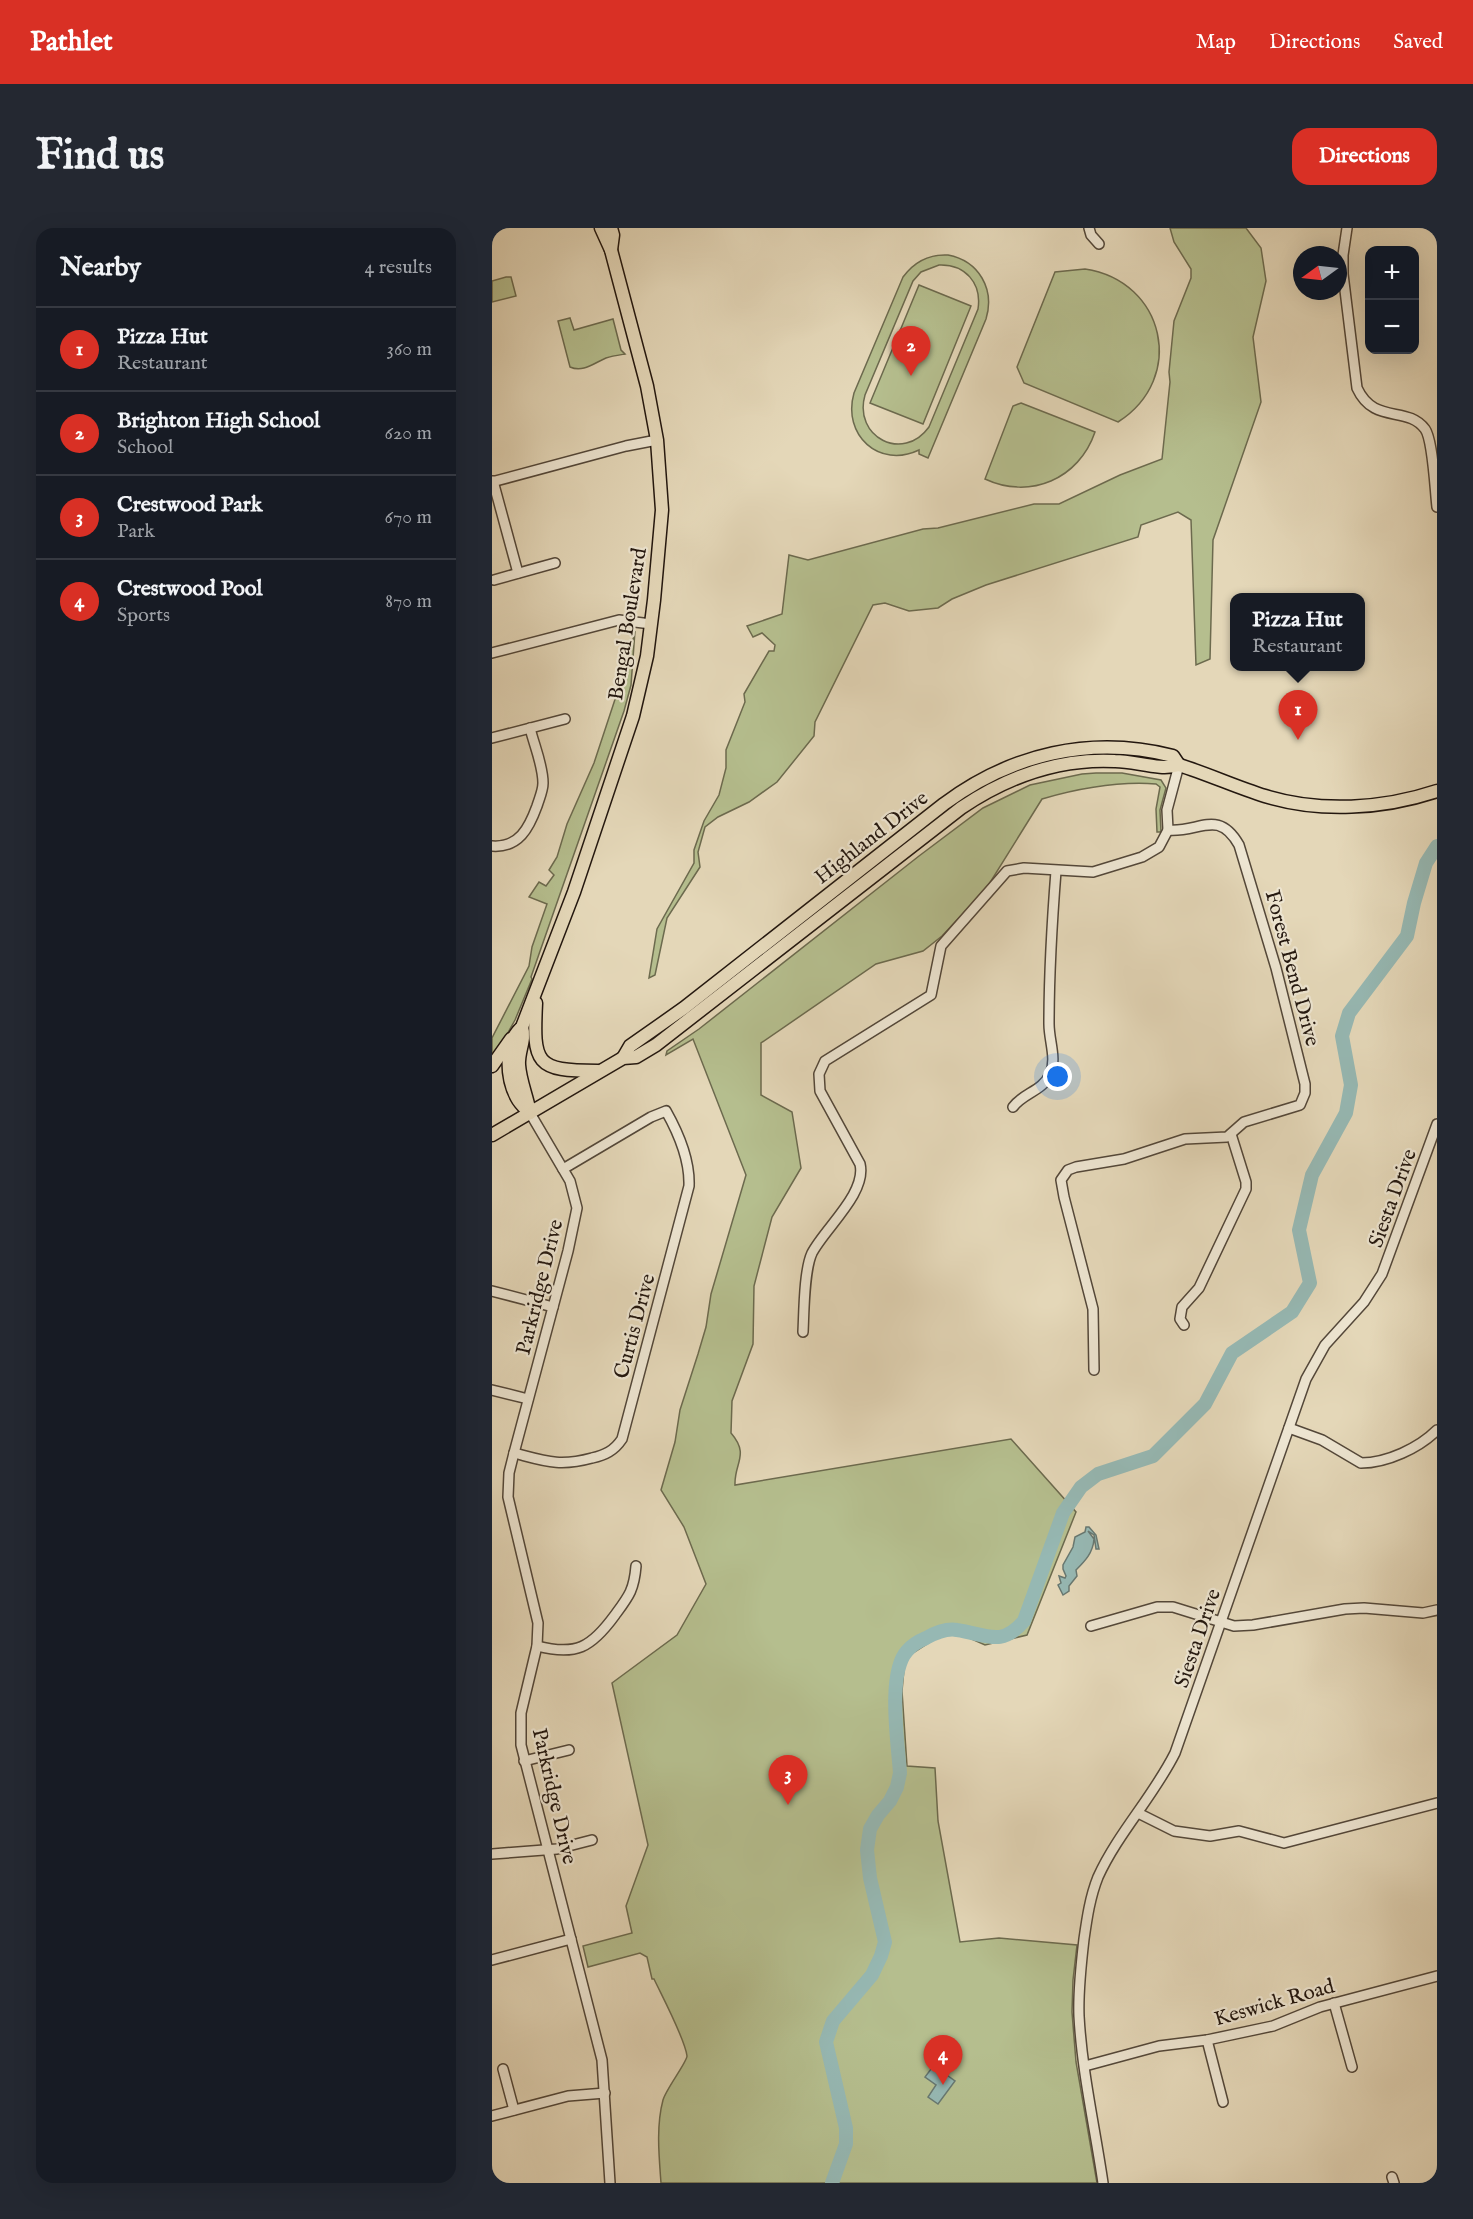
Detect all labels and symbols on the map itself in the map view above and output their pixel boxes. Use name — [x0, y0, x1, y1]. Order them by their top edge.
north arrow — [1293, 246, 1347, 300]
pin: 2 — [892, 326, 930, 376]
street label: Bengal Boulevard — [603, 545, 654, 702]
pin: 1 — [1278, 690, 1318, 740]
street label: Highland Drive — [810, 785, 934, 891]
street label: Forest Bend Drive — [1258, 887, 1325, 1050]
your location — [1043, 1062, 1072, 1091]
street label: Siesta Drive — [1363, 1145, 1424, 1252]
street label: Parkridge Drive — [511, 1216, 570, 1358]
street label: Curtis Drive — [609, 1271, 662, 1382]
street label: Siesta Drive — [1169, 1585, 1228, 1692]
street label: Parkridge Drive — [525, 1726, 582, 1867]
pin: 3 — [768, 1756, 808, 1805]
street label: Keswick Road — [1211, 1973, 1338, 2033]
pin: 4 — [924, 2036, 962, 2085]

